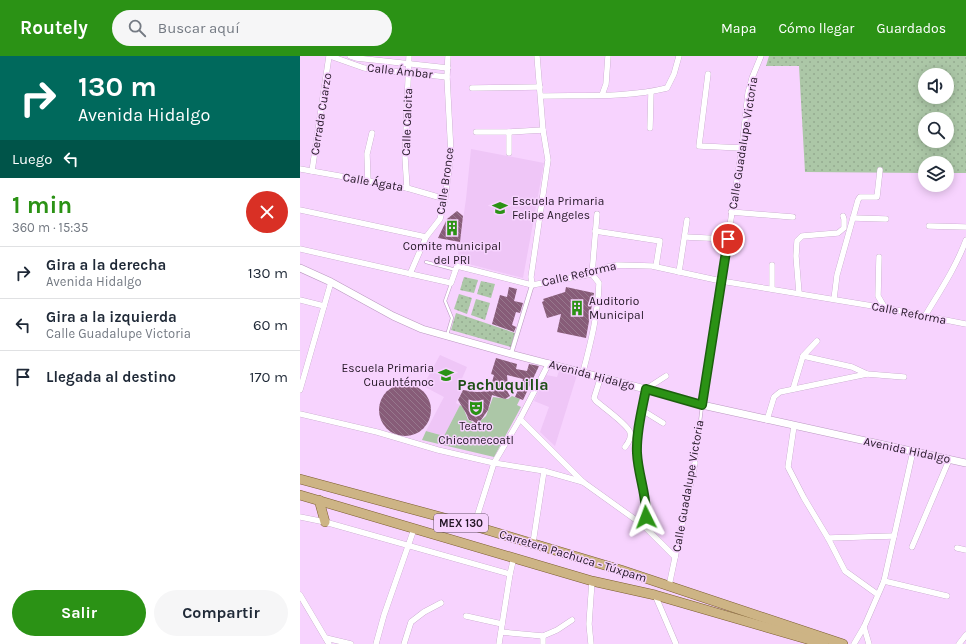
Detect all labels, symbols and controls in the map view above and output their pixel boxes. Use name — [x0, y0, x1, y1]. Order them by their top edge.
search box — [112, 10, 392, 46]
text: Routely — [20, 17, 88, 39]
icon: search — [126, 17, 148, 39]
text: Buscar aquí — [158, 19, 240, 37]
text: Mapa — [721, 20, 756, 37]
text: Cómo llegar — [778, 20, 854, 37]
text: Guardados — [876, 20, 946, 37]
street label: Calle Ámbar — [367, 60, 434, 81]
map controls — [918, 68, 954, 192]
button: sound — [918, 68, 954, 104]
text: 130 m — [78, 70, 157, 103]
icon: right — [12, 72, 64, 124]
street label: Cerrada Cuarzo — [308, 72, 334, 156]
street label: Calle Guadalupe Victoria — [726, 76, 760, 210]
street label: Calle Calcita — [399, 88, 415, 156]
text: Avenida Hidalgo — [78, 104, 210, 126]
button: search — [918, 112, 954, 148]
street label: Calle Bronce — [433, 147, 457, 215]
icon: left — [60, 148, 82, 170]
text: Luego — [12, 150, 52, 168]
button: layers — [918, 156, 954, 192]
street label: Calle Ágata — [342, 169, 404, 194]
text: 1 min — [12, 191, 72, 219]
button: close — [246, 191, 288, 233]
place label: Escuela Primaria Felipe Angeles — [512, 194, 604, 222]
school or university icon: Escuela Primaria Felipe Angeles — [491, 199, 509, 217]
building icon: Comite municipal del PRI — [443, 219, 461, 237]
text: 360 m · 15:35 — [12, 220, 88, 235]
pin — [711, 222, 745, 256]
icon: arrive — [717, 228, 739, 250]
place label: Comite municipal del PRI — [403, 239, 501, 267]
text: Gira a la derecha — [46, 256, 166, 274]
street label: Calle Reforma — [540, 259, 618, 289]
icon: right — [12, 262, 34, 284]
text: 130 m — [248, 264, 288, 282]
text: Avenida Hidalgo — [46, 274, 142, 289]
place label: Auditorio Municipal — [589, 294, 644, 322]
building icon: Auditorio Municipal — [568, 299, 586, 317]
street label: Calle Reforma — [870, 299, 948, 327]
text: Gira a la izquierda — [46, 308, 177, 326]
icon: left — [12, 314, 34, 336]
text: 60 m — [253, 316, 288, 334]
text: Calle Guadalupe Victoria — [46, 326, 191, 341]
street label: Avenida Hidalgo — [548, 357, 636, 393]
place label: Escuela Primaria Cuauhtémoc — [342, 361, 434, 389]
icon: arrive — [12, 366, 34, 388]
school or university icon: Escuela Primaria Cuauhtémoc — [437, 366, 455, 384]
text: Llegada al destino — [46, 368, 176, 386]
text: 170 m — [250, 368, 288, 386]
district label: Pachuquilla — [457, 375, 549, 394]
theatre icon: Teatro Chicomecoatl — [467, 399, 485, 417]
place label: Teatro Chicomecoatl — [438, 419, 514, 447]
street label: Calle Guadalupe Victoria — [669, 419, 707, 553]
street label: Avenida Hidalgo — [862, 434, 952, 466]
position arrow — [625, 496, 667, 538]
road number: MEX 130 — [434, 514, 488, 532]
street label: Carretera Pachuca - Túxpam — [498, 527, 648, 585]
button: Salir — [12, 590, 146, 636]
button: Compartir — [154, 590, 288, 636]

